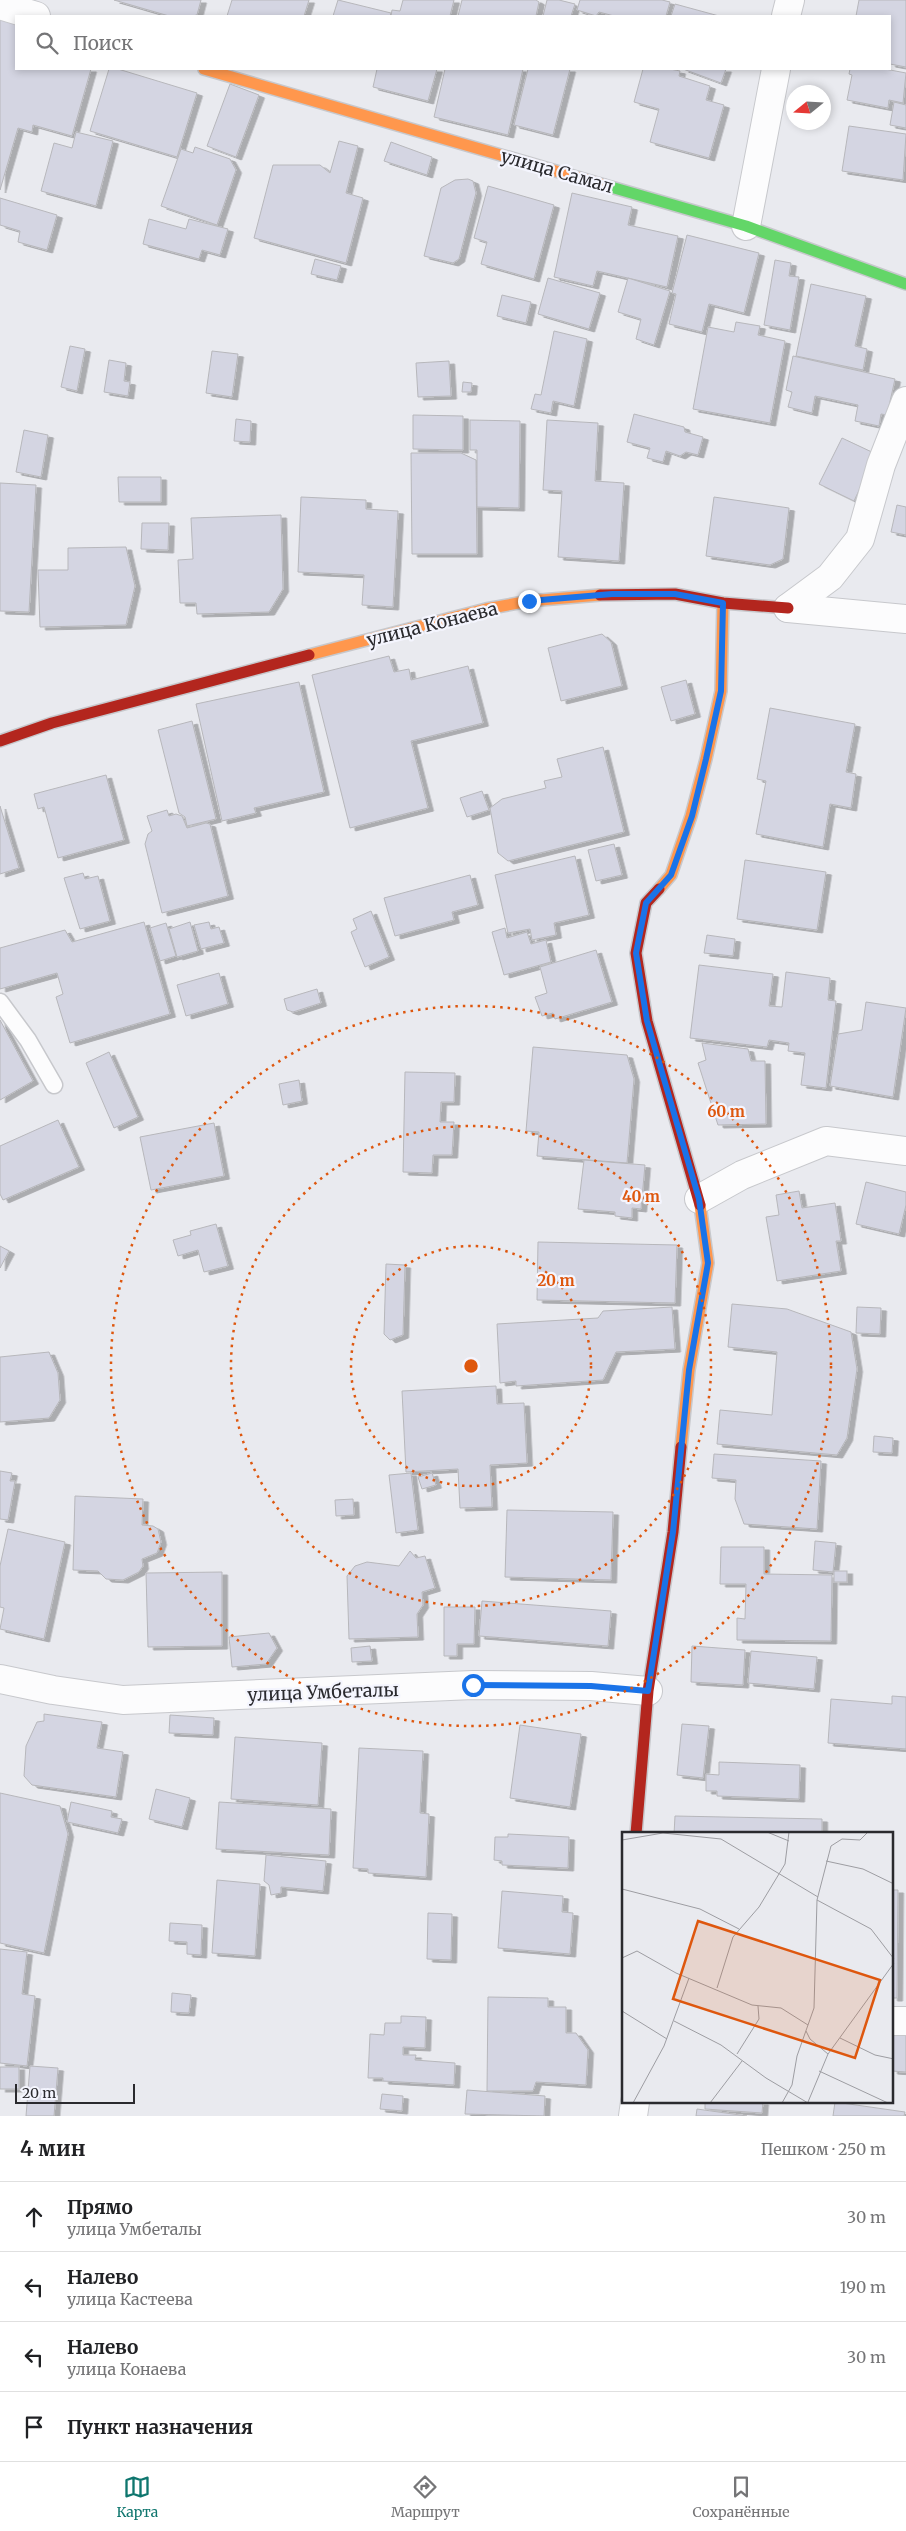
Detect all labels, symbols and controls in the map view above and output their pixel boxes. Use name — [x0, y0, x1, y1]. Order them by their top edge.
search box — [15, 15, 891, 70]
icon: search — [33, 29, 61, 57]
text: Поиск — [73, 31, 133, 55]
north arrow — [786, 85, 831, 130]
street label: улица Самал — [498, 144, 616, 198]
route end — [518, 590, 541, 613]
street label: улица Конаева — [364, 597, 500, 651]
text: 60 m — [707, 1102, 745, 1121]
text: 40 m — [622, 1187, 660, 1206]
text: 20 m — [537, 1271, 575, 1290]
centre of rings — [462, 1357, 480, 1375]
route start — [462, 1674, 485, 1697]
street label: улица Умбеталы — [247, 1678, 399, 1706]
inset map — [622, 1832, 894, 2104]
scale bar — [15, 2081, 135, 2104]
text: 20 m — [22, 2084, 56, 2102]
text: 4 мин — [20, 2135, 85, 2162]
text: Пешком · 250 m — [761, 2139, 886, 2159]
text: Прямо — [67, 2195, 133, 2219]
icon: ahead — [20, 2203, 48, 2231]
text: 30 m — [847, 2207, 886, 2227]
text: улица Умбеталы — [67, 2219, 202, 2239]
text: Налево — [67, 2265, 138, 2289]
icon: left — [20, 2273, 48, 2301]
text: 190 m — [840, 2277, 886, 2297]
text: улица Кастеева — [67, 2289, 193, 2309]
text: Налево — [67, 2335, 138, 2359]
icon: left — [20, 2343, 48, 2371]
text: 30 m — [847, 2347, 886, 2367]
text: улица Конаева — [67, 2359, 186, 2379]
icon: arrive — [20, 2413, 48, 2441]
text: Пункт назначения — [67, 2415, 253, 2439]
tab: Карта — [116, 2473, 158, 2521]
tab: Маршрут — [391, 2473, 460, 2521]
tab: Сохранённые — [693, 2473, 790, 2521]

